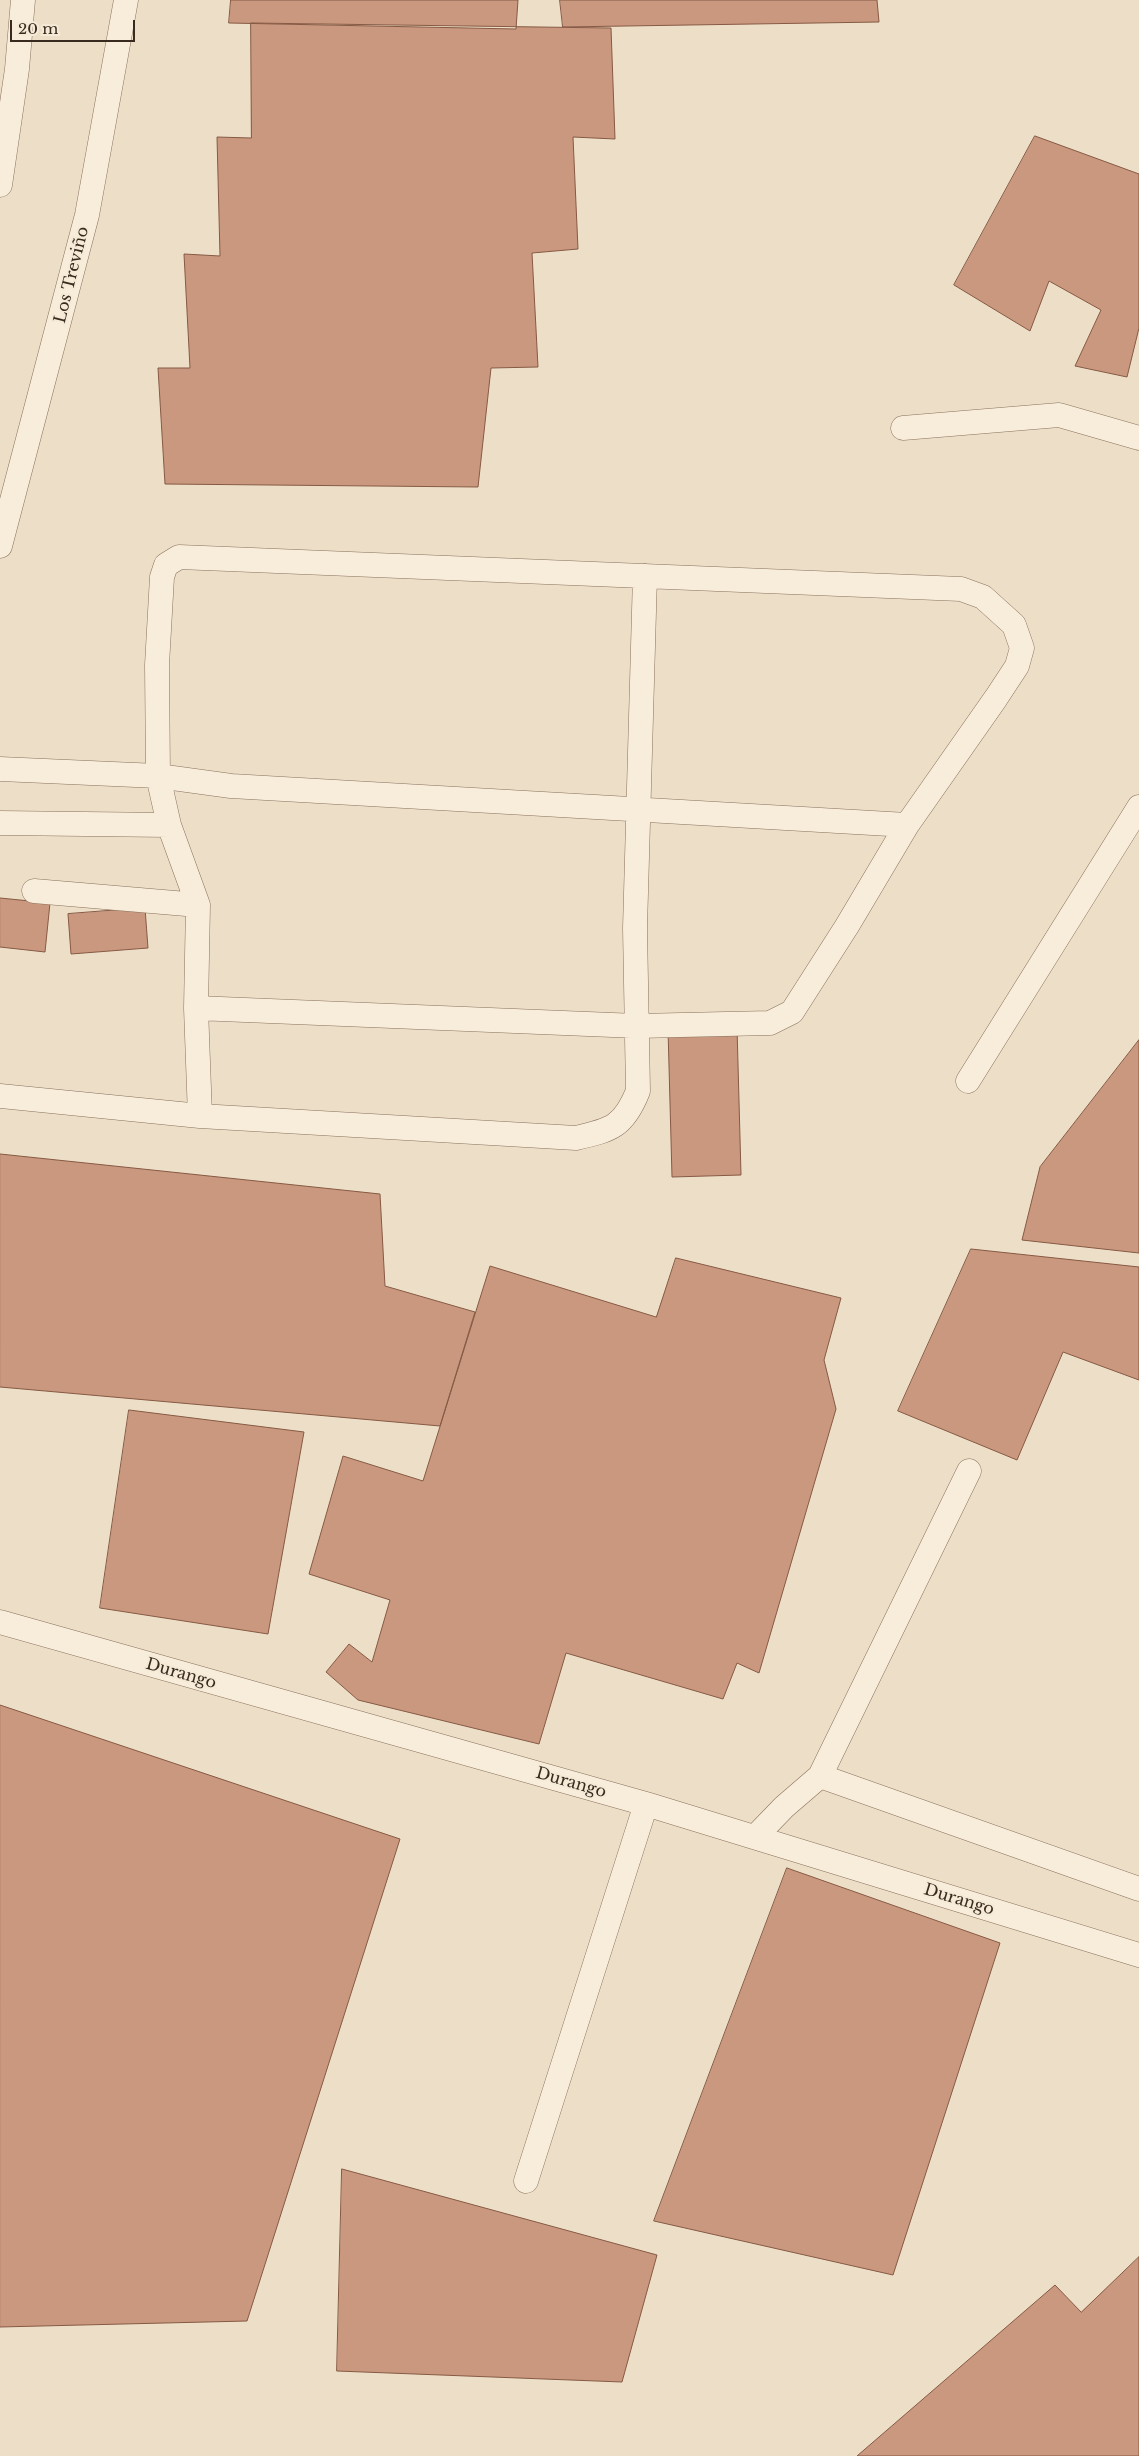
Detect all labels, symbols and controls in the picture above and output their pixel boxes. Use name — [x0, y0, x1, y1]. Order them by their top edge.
scale bar — [12, 10, 138, 42]
text: 20 m — [18, 19, 58, 38]
street label: Los Treviño — [51, 225, 93, 325]
street label: Durango — [144, 1655, 218, 1693]
street label: Durango — [534, 1764, 608, 1802]
street label: Durango — [922, 1880, 996, 1920]

